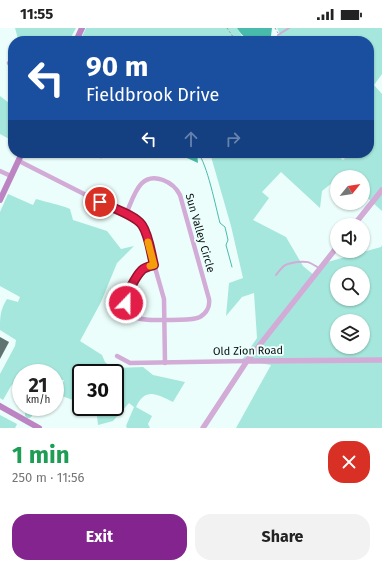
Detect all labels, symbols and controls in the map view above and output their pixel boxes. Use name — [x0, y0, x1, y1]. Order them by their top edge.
text: 11:55 — [20, 5, 53, 23]
text: 90 m — [86, 50, 148, 83]
icon: left — [20, 52, 72, 104]
text: Fieldbrook Drive — [86, 84, 219, 106]
icon: left — [138, 128, 160, 150]
icon: ahead — [180, 128, 202, 150]
icon: right — [222, 128, 244, 150]
north arrow — [330, 170, 370, 210]
map controls — [330, 170, 370, 354]
pin — [83, 185, 117, 219]
icon: arrive — [89, 191, 111, 213]
street label: Sun Valley Circle — [183, 192, 217, 274]
button: sound — [330, 218, 370, 258]
button: search — [330, 266, 370, 306]
position arrow — [105, 282, 147, 324]
button: layers — [330, 314, 370, 354]
street label: Old Zion Road — [213, 344, 283, 358]
speed limit sign: 30 — [72, 364, 124, 416]
text: 21 — [28, 373, 48, 397]
text: km/h — [26, 394, 50, 406]
text: 1 min — [12, 441, 70, 469]
button: close — [328, 441, 370, 483]
text: 250 m · 11:56 — [12, 470, 85, 485]
button: Exit — [12, 514, 187, 560]
button: Share — [195, 514, 370, 560]

